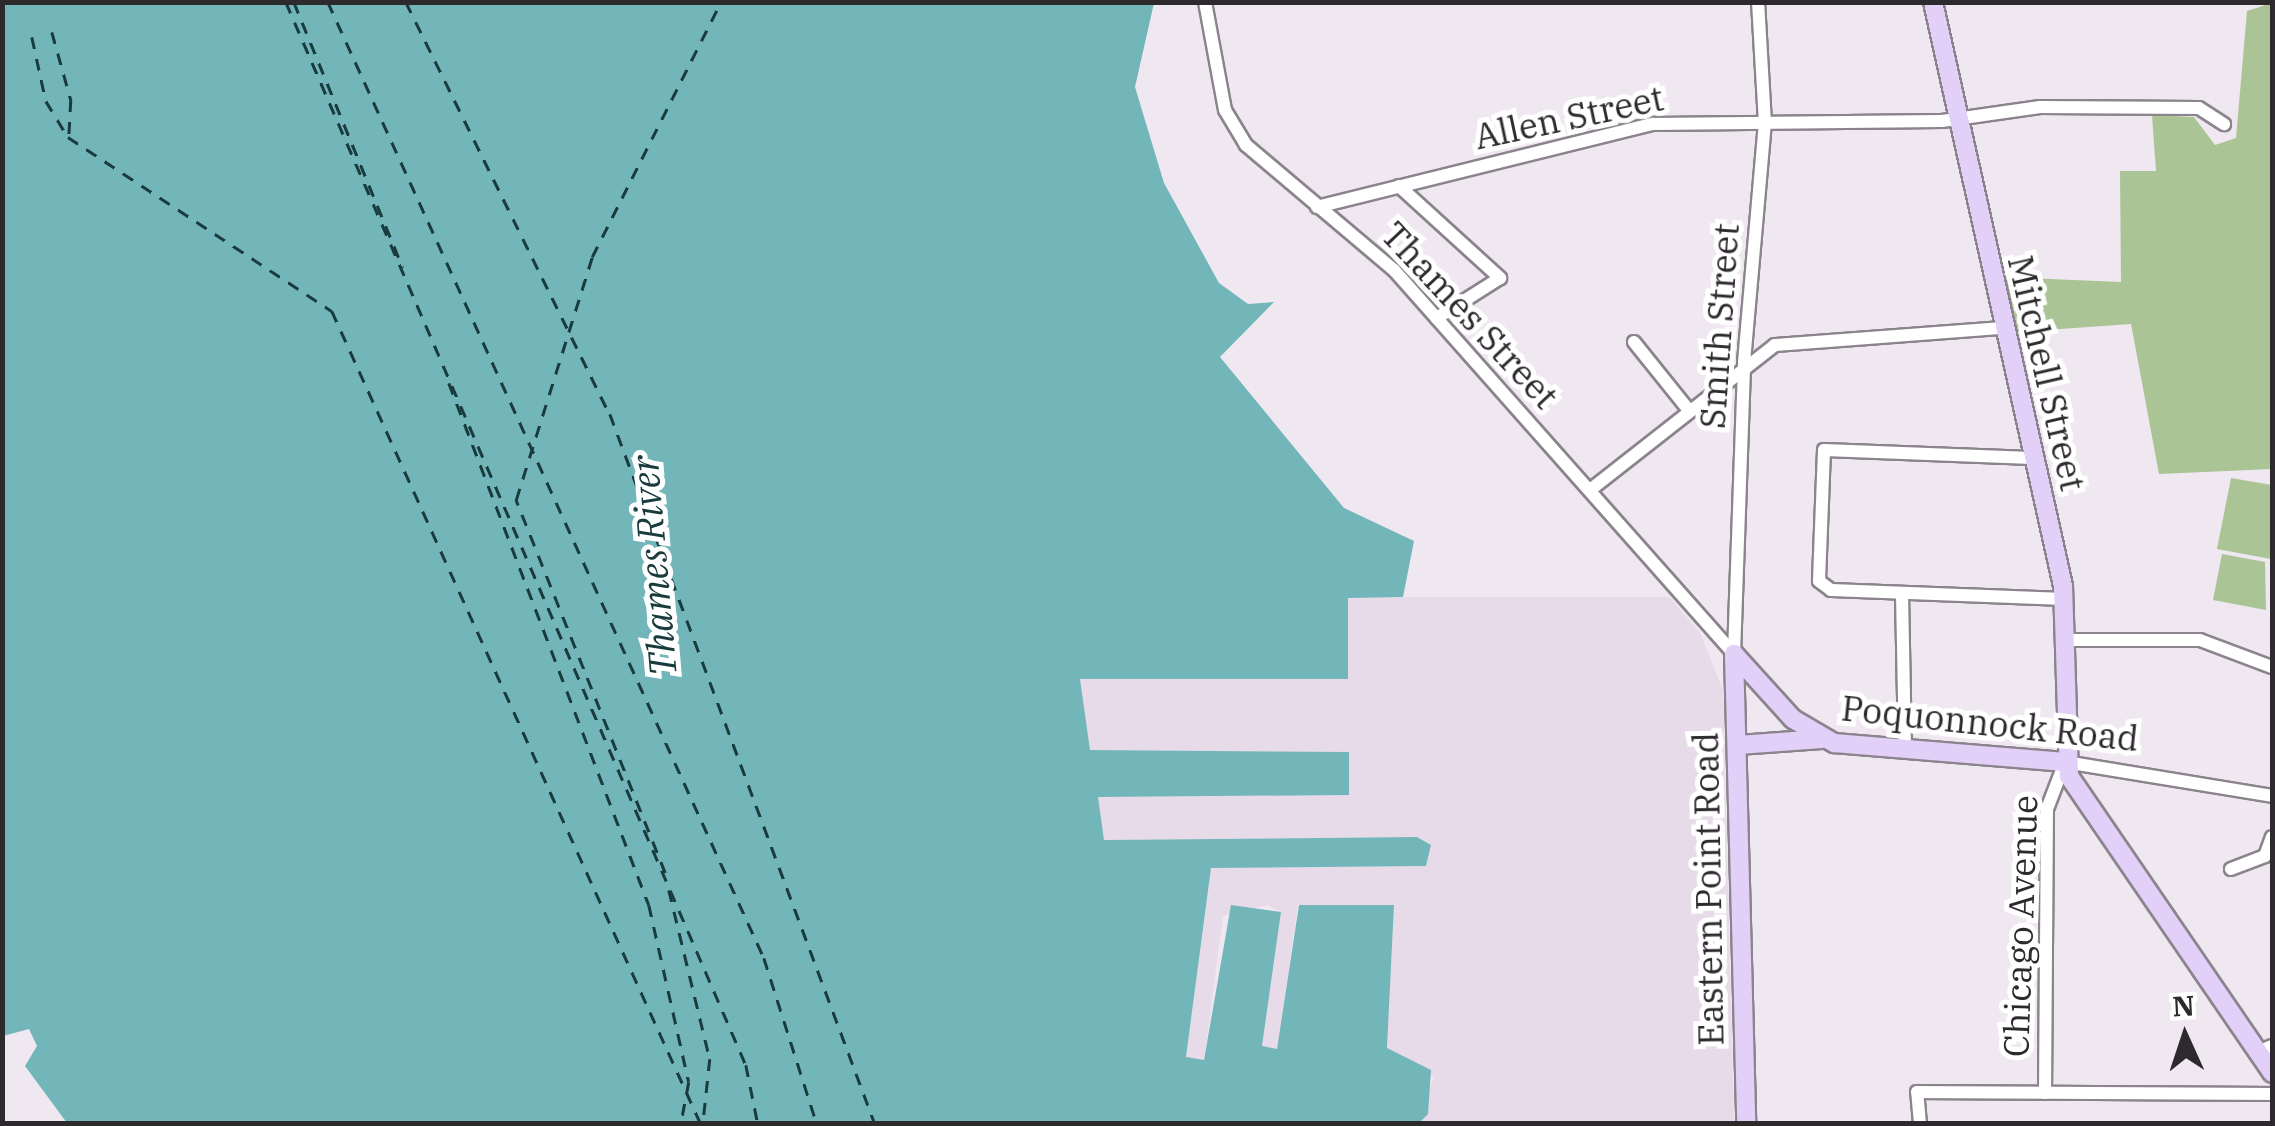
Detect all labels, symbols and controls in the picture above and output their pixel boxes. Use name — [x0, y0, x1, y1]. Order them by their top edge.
street label: Allen Street — [1471, 76, 1667, 158]
street label: Thames Street — [1373, 213, 1567, 417]
street label: Smith Street — [1691, 222, 1747, 430]
street label: Mitchell Street — [2000, 251, 2094, 495]
water label: Thames River — [621, 454, 685, 678]
street label: Poquonnock Road — [1839, 687, 2141, 759]
street label: Eastern Point Road — [1684, 732, 1732, 1046]
street label: Chicago Avenue — [1994, 794, 2046, 1058]
north arrow — [2135, 986, 2235, 1086]
text: N — [2171, 986, 2195, 1025]

